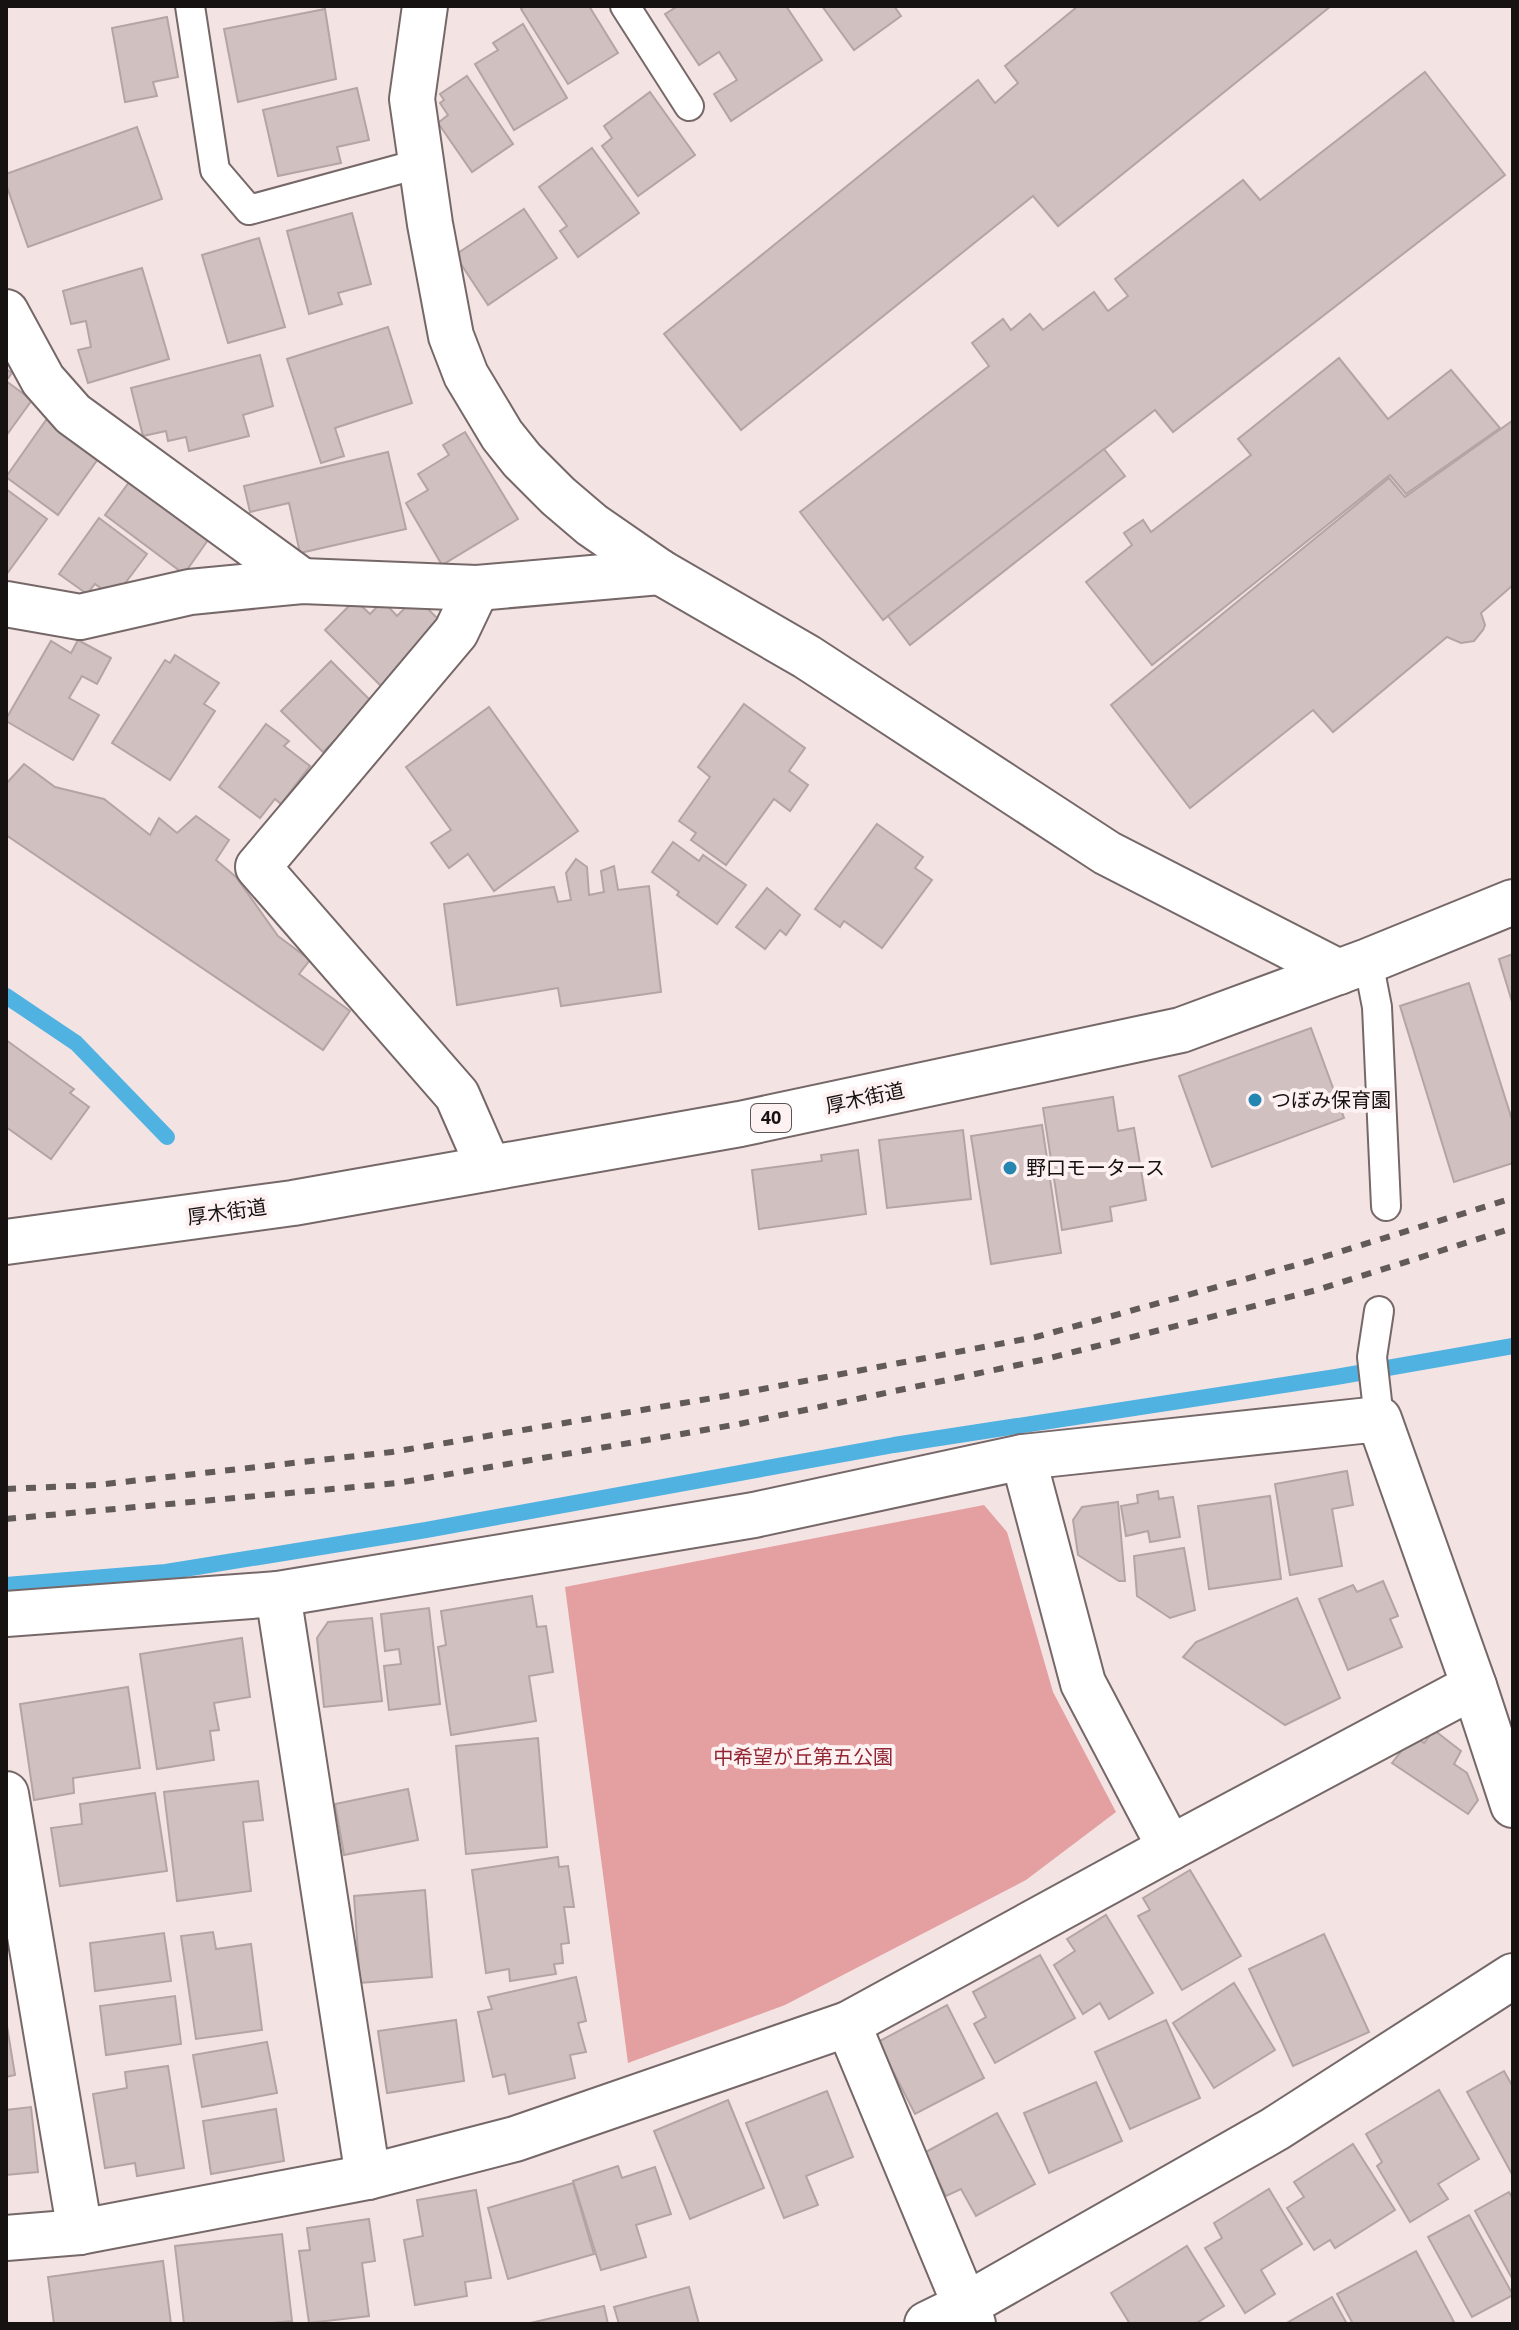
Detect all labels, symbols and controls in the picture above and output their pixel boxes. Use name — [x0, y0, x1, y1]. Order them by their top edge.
street label: 厚木街道 — [823, 1076, 907, 1119]
place label: つぼみ保育園 — [1271, 1086, 1391, 1113]
marker: つぼみ保育園 — [1246, 1091, 1264, 1109]
road number: 40 — [751, 1104, 791, 1132]
place label: 野口モータース — [1026, 1154, 1165, 1181]
marker: 野口モータース — [1001, 1159, 1019, 1177]
street label: 厚木街道 — [185, 1193, 268, 1230]
park label: 中希望が丘第五公園 — [713, 1743, 893, 1770]

